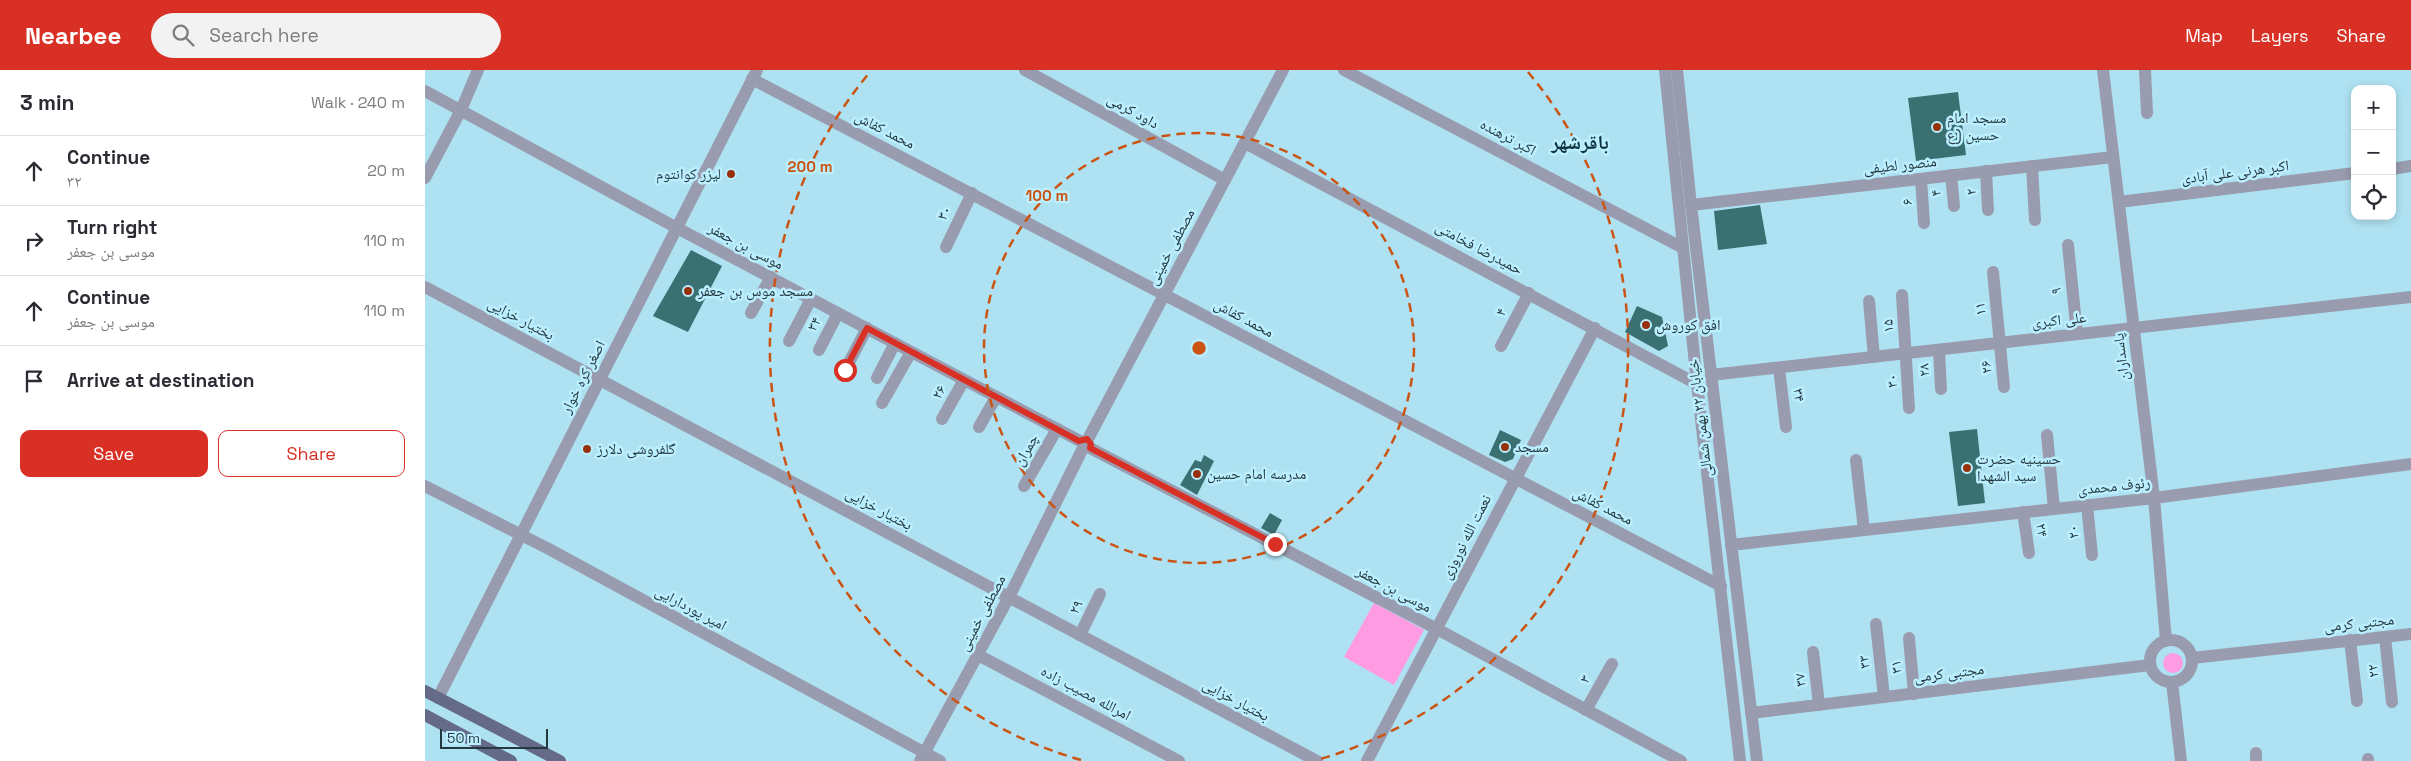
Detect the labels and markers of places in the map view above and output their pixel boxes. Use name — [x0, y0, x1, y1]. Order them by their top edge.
place label: مسجد امام حسین (ع — [1947, 108, 2006, 145]
marker: مسجد امام حسین (ع — [1931, 121, 1943, 133]
place label: لیزر کوانتوم — [656, 164, 721, 184]
marker: لیزر کوانتوم — [725, 168, 737, 180]
place label: مسجد موس بن جعفر — [697, 281, 813, 301]
marker: مسجد موس بن جعفر — [682, 285, 694, 297]
place label: افق کوروش — [1656, 315, 1721, 335]
marker: افق کوروش — [1640, 319, 1652, 331]
centre of rings — [1190, 339, 1208, 357]
place label: مسجد — [1515, 437, 1549, 456]
place label: گلفروشی دلارز — [596, 439, 676, 459]
marker: مسجد — [1499, 441, 1511, 453]
marker: گلفروشی دلارز — [581, 443, 593, 455]
place label: حسینیه حضرت سید الشهدا — [1977, 449, 2062, 485]
marker: حسینیه حضرت سید الشهدا — [1961, 462, 1973, 474]
place label: مدرسه امام حسین — [1207, 464, 1306, 484]
marker: مدرسه امام حسین — [1191, 468, 1203, 480]

